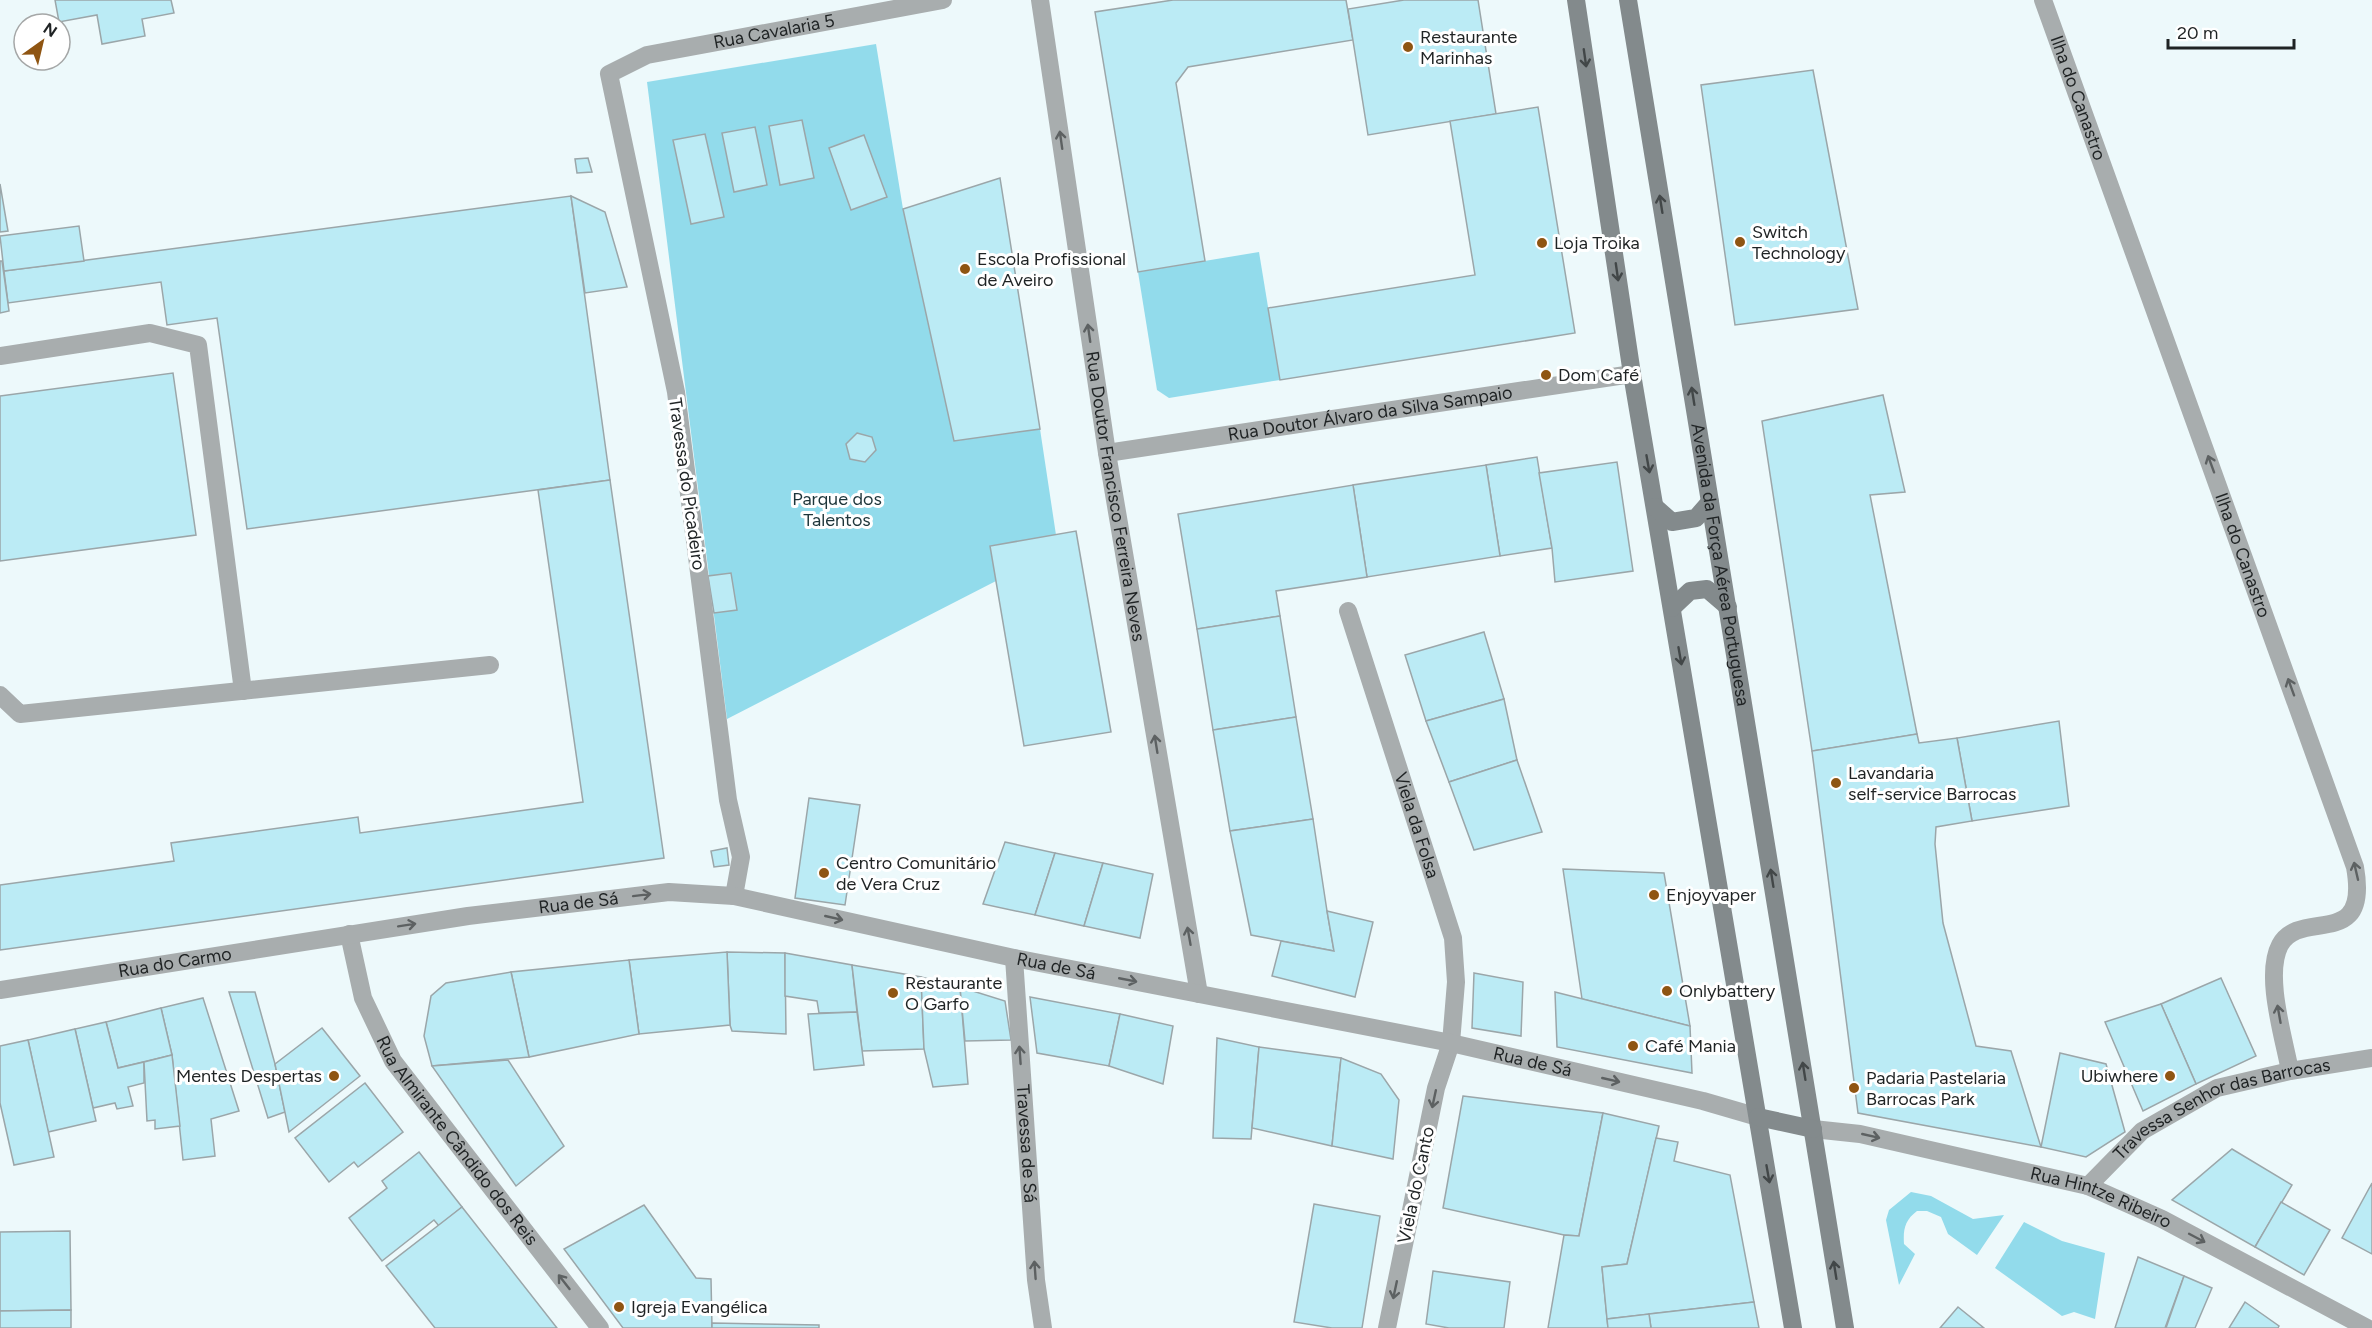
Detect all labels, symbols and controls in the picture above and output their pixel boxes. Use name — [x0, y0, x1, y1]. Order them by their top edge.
street label: Rua Cavalaria 5 — [712, 9, 836, 53]
north arrow — [12, 12, 72, 72]
scale bar — [2168, 12, 2294, 50]
text: N — [40, 19, 61, 41]
text: 20 m — [2177, 22, 2218, 44]
place label: Restaurante Marinhas — [1420, 26, 1518, 69]
street label: Ilha do Canastro — [2046, 32, 2111, 163]
marker: Restaurante Marinhas — [1401, 40, 1415, 54]
one-way arrow — [1579, 47, 1590, 67]
one-way arrow — [1055, 131, 1066, 150]
one-way arrow — [1655, 194, 1666, 214]
place label: Switch Technology — [1752, 221, 1846, 264]
place label: Loja Troika — [1554, 232, 1640, 254]
marker: Switch Technology — [1733, 235, 1747, 249]
marker: Loja Troika — [1535, 236, 1549, 250]
place label: Escola Profissional de Aveiro — [977, 248, 1126, 291]
one-way arrow — [1611, 261, 1622, 281]
marker: Escola Profissional de Aveiro — [958, 262, 972, 276]
one-way arrow — [1084, 323, 1095, 343]
street label: Rua Doutor Francisco Ferreira Neves — [1081, 350, 1150, 643]
place label: Dom Café — [1558, 364, 1639, 386]
marker: Dom Café — [1539, 368, 1553, 382]
street label: Rua Doutor Álvaro da Silva Sampaio — [1226, 381, 1514, 446]
one-way arrow — [1687, 387, 1698, 406]
street label: Travessa do Picadeiro — [664, 397, 710, 571]
street label: Avenida da Força Aérea Portuguesa — [1686, 421, 1754, 708]
one-way arrow — [1642, 454, 1653, 473]
one-way arrow — [2204, 455, 2215, 474]
park label: Parque dos Talentos — [792, 488, 882, 531]
street label: Ilha do Canastro — [2210, 490, 2275, 621]
one-way arrow — [1675, 646, 1686, 666]
one-way arrow — [2284, 678, 2295, 697]
one-way arrow — [1151, 734, 1162, 754]
place label: Lavandaria self-service Barrocas — [1848, 762, 2016, 805]
street label: Viela da Folsa — [1390, 770, 1444, 881]
marker: Lavandaria self-service Barrocas — [1829, 776, 1843, 790]
place label: Centro Comunitário de Vera Cruz — [836, 852, 996, 895]
one-way arrow — [2349, 861, 2361, 880]
marker: Centro Comunitário de Vera Cruz — [817, 866, 831, 880]
one-way arrow — [1767, 869, 1778, 889]
place label: Enjoyvaper — [1666, 884, 1756, 906]
street label: Rua de Sá — [537, 887, 619, 918]
marker: Enjoyvaper — [1647, 888, 1661, 902]
one-way arrow — [631, 889, 651, 900]
one-way arrow — [824, 912, 843, 924]
one-way arrow — [396, 920, 416, 931]
one-way arrow — [1183, 927, 1194, 946]
street label: Rua do Carmo — [117, 943, 233, 982]
street label: Rua de Sá — [1015, 948, 1097, 985]
place label: Restaurante O Garfo — [905, 972, 1003, 1015]
one-way arrow — [1117, 975, 1137, 986]
place label: Onlybattery — [1679, 980, 1776, 1002]
marker: Onlybattery — [1660, 984, 1674, 998]
marker: Restaurante O Garfo — [886, 986, 900, 1000]
one-way arrow — [2273, 1004, 2284, 1024]
street label: Rua Almirante Cândido dos Reis — [372, 1032, 543, 1250]
place label: Café Mania — [1645, 1035, 1736, 1057]
marker: Café Mania — [1626, 1039, 1640, 1053]
street label: Rua de Sá — [1491, 1042, 1574, 1081]
one-way arrow — [1015, 1045, 1026, 1065]
street label: Travessa Senhor das Barrocas — [2109, 1054, 2332, 1165]
one-way arrow — [1798, 1062, 1809, 1081]
place label: Mentes Despertas — [176, 1065, 322, 1087]
place label: Ubiwhere — [2081, 1065, 2158, 1087]
place label: Padaria Pastelaria Barrocas Park — [1866, 1067, 2006, 1110]
marker: Mentes Despertas — [327, 1069, 341, 1083]
marker: Ubiwhere — [2163, 1069, 2177, 1083]
one-way arrow — [1600, 1075, 1620, 1086]
marker: Padaria Pastelaria Barrocas Park — [1847, 1081, 1861, 1095]
street label: Travessa de Sá — [1012, 1084, 1042, 1204]
one-way arrow — [1428, 1088, 1439, 1108]
street label: Viela do Canto — [1393, 1125, 1439, 1245]
one-way arrow — [1860, 1131, 1880, 1142]
street label: Rua Hintze Ribeiro — [2028, 1162, 2176, 1233]
one-way arrow — [1763, 1164, 1774, 1184]
one-way arrow — [2188, 1233, 2206, 1244]
one-way arrow — [1029, 1261, 1040, 1281]
one-way arrow — [1830, 1261, 1841, 1281]
one-way arrow — [558, 1274, 571, 1290]
one-way arrow — [1389, 1279, 1400, 1299]
place label: Igreja Evangélica — [631, 1296, 767, 1318]
marker: Igreja Evangélica — [612, 1300, 626, 1314]

